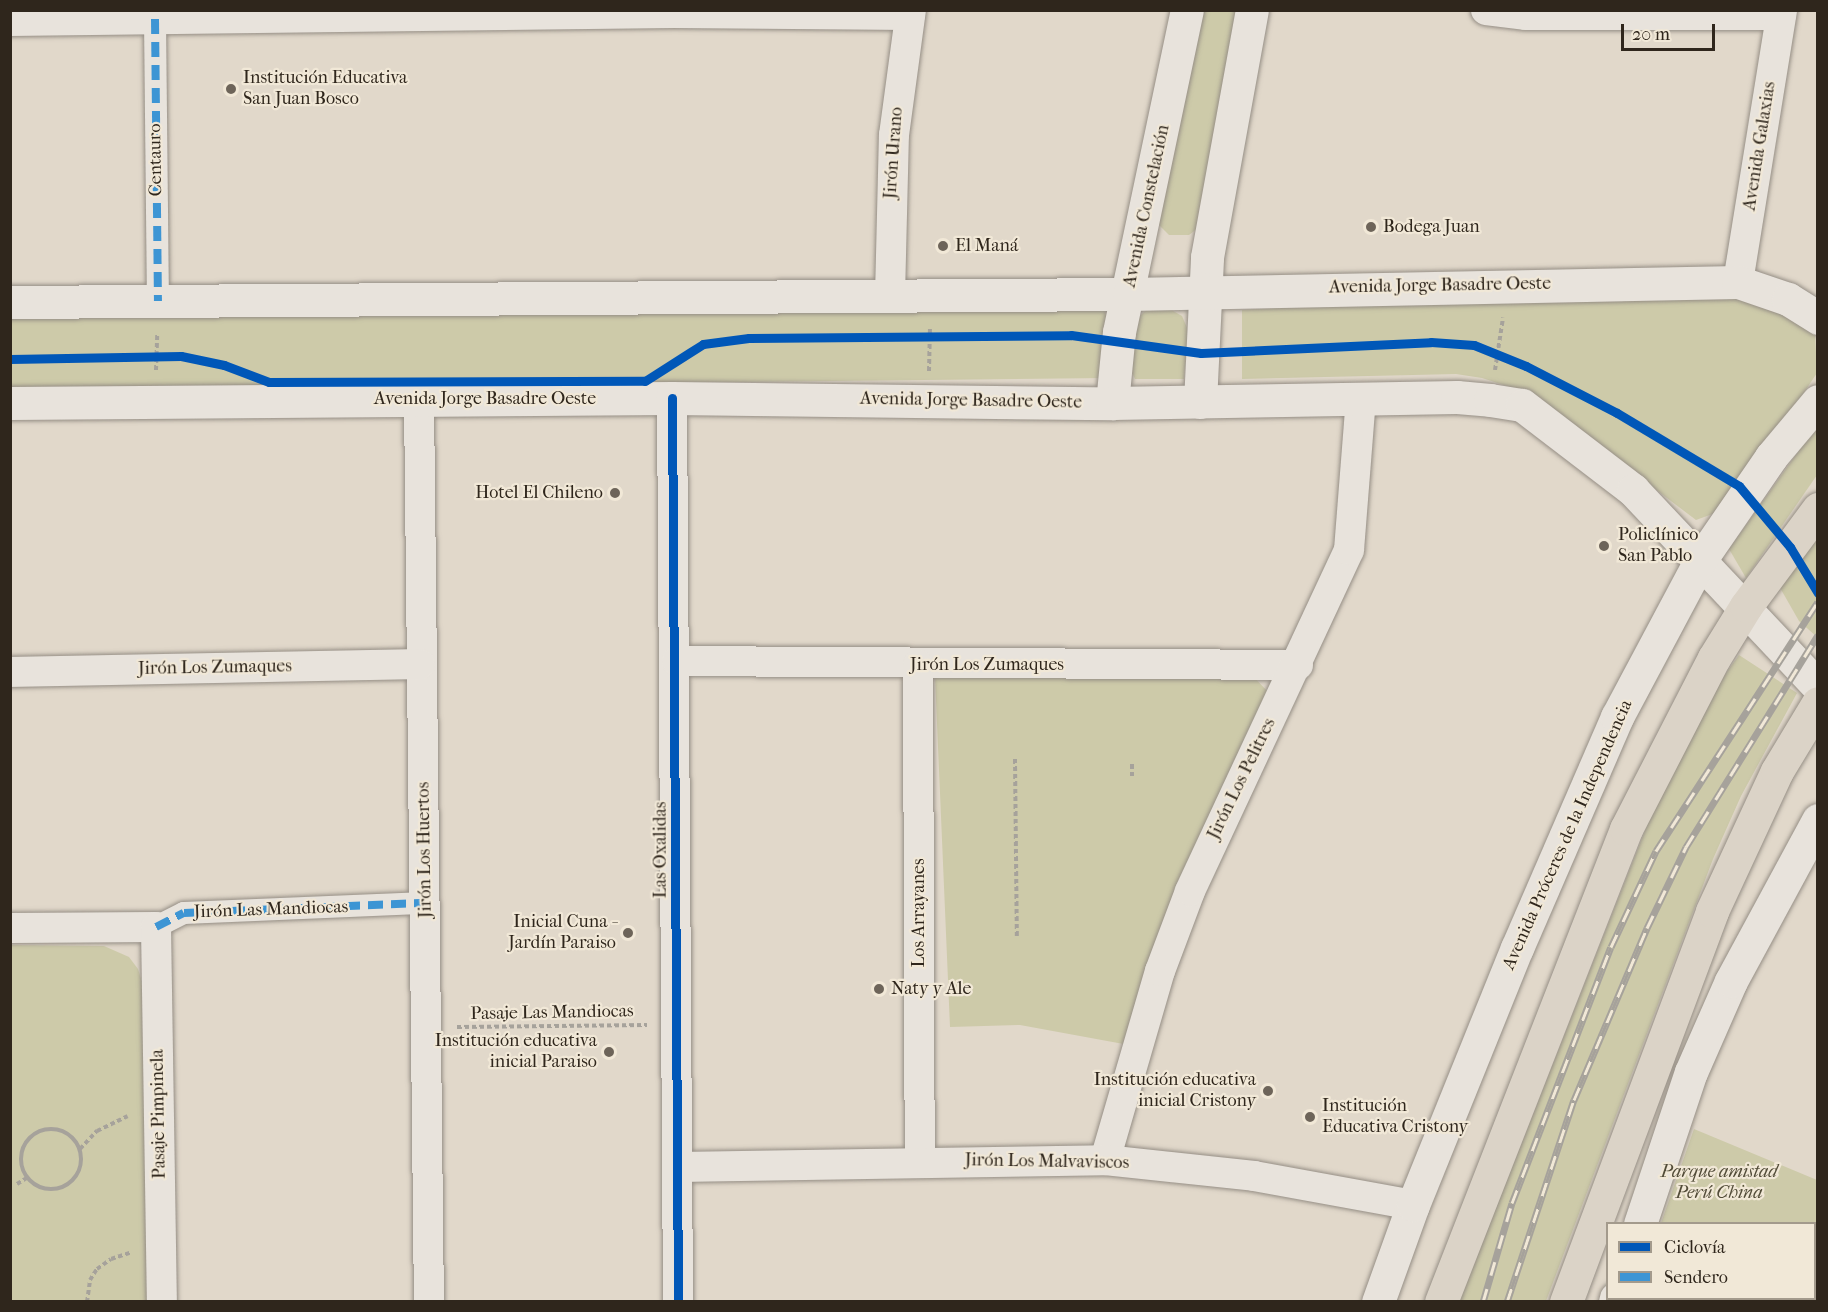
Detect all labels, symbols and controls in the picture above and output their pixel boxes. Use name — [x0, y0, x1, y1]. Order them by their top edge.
scale bar — [1624, 12, 1718, 50]
text: 20 m — [1632, 24, 1670, 45]
place label: Institución Educativa San Juan Bosco — [243, 68, 407, 110]
street label: Avenida Galaxias — [1739, 80, 1781, 212]
marker: Institución Educativa San Juan Bosco — [224, 82, 238, 96]
street label: Jirón Urano — [880, 106, 908, 200]
street label: Centauro — [145, 123, 167, 197]
street label: Avenida Constelación — [1119, 123, 1175, 289]
place label: Bodega Juan — [1383, 216, 1480, 238]
marker: Bodega Juan — [1364, 220, 1378, 234]
place label: El Maná — [955, 235, 1018, 257]
marker: El Maná — [936, 239, 950, 253]
street label: Avenida Jorge Basadre Oeste — [1329, 273, 1551, 299]
street label: Avenida Jorge Basadre Oeste — [374, 388, 596, 410]
street label: Avenida Jorge Basadre Oeste — [860, 388, 1082, 414]
place label: Hotel El Chileno — [475, 482, 603, 504]
marker: Hotel El Chileno — [608, 486, 622, 500]
place label: Policlínico San Pablo — [1618, 525, 1698, 568]
marker: Policlínico San Pablo — [1595, 537, 1613, 555]
street label: Jirón Los Zumaques — [910, 654, 1064, 676]
street label: Jirón Los Zumaques — [138, 656, 292, 680]
street label: Avenida Próceres de la Independencia — [1498, 697, 1638, 973]
street label: Jirón Los Pelitres — [1203, 715, 1281, 843]
street label: Jirón Los Huertos — [413, 782, 437, 918]
street label: Las Oxalidas — [650, 802, 672, 898]
street label: Los Arrayanes — [908, 858, 930, 968]
street label: Jirón Las Mandiocas — [193, 897, 349, 923]
place label: Inicial Cuna - Jardín Paraiso — [508, 912, 616, 954]
marker: Inicial Cuna - Jardín Paraiso — [621, 926, 635, 940]
place label: Naty y Ale — [891, 978, 971, 1000]
marker: Naty y Ale — [872, 982, 886, 996]
street label: Pasaje Las Mandiocas — [470, 1001, 634, 1025]
place label: Institución educativa inicial Paraiso — [435, 1031, 597, 1074]
marker: Institución educativa inicial Paraiso — [602, 1045, 616, 1059]
street label: Pasaje Pimpinela — [147, 1049, 171, 1179]
place label: Institución educativa inicial Cristony — [1094, 1070, 1256, 1112]
marker: Institución educativa inicial Cristony — [1261, 1084, 1275, 1098]
place label: Institución Educativa Cristony — [1322, 1096, 1468, 1138]
marker: Institución Educativa Cristony — [1303, 1110, 1317, 1124]
street label: Jirón Los Malvaviscos — [965, 1150, 1129, 1174]
park label: Parque amistad Perú China — [1661, 1162, 1777, 1204]
legend — [1606, 1222, 1816, 1300]
text: Ciclovía — [1664, 1237, 1725, 1258]
text: Sendero — [1664, 1267, 1728, 1288]

